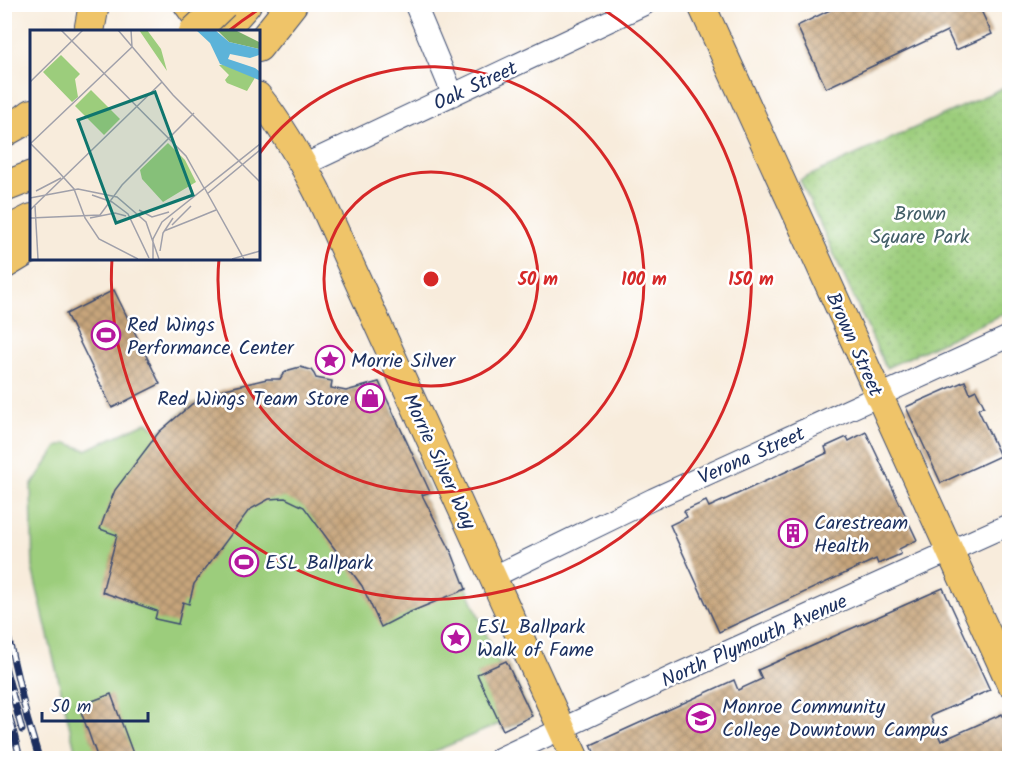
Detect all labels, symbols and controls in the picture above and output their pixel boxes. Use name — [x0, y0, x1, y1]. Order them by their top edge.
inset map — [30, 30, 260, 260]
street label: Oak Street — [428, 53, 524, 120]
park label: Brown Square Park — [871, 199, 970, 254]
text: 50 m — [517, 266, 558, 295]
text: 100 m — [621, 266, 667, 295]
text: 150 m — [728, 266, 774, 295]
centre of rings — [421, 269, 441, 289]
street label: Brown Street — [816, 287, 891, 402]
place label: Red Wings Performance Center — [127, 310, 295, 365]
sports icon: Red Wings Performance Center — [90, 319, 122, 351]
place icon: Morrie Silver — [314, 344, 346, 376]
place label: Morrie Silver — [351, 346, 457, 378]
shop icon: Red Wings Team Store — [354, 382, 386, 414]
place label: Red Wings Team Store — [157, 384, 349, 416]
street label: Morrie Silver Way — [393, 389, 484, 536]
street label: Verona Street — [693, 419, 811, 495]
place label: Carestream Health — [814, 508, 908, 563]
building icon: Carestream Health — [777, 517, 809, 549]
sports icon: ESL Ballpark — [228, 546, 260, 578]
place label: ESL Ballpark — [265, 548, 374, 580]
street label: North Plymouth Avenue — [657, 586, 853, 697]
place label: ESL Ballpark Walk of Fame — [477, 612, 594, 667]
place icon: ESL Ballpark Walk of Fame — [440, 622, 472, 654]
scale bar — [42, 685, 148, 723]
place label: Monroe Community College Downtown Campus — [722, 692, 949, 747]
text: 50 m — [51, 693, 91, 722]
school or university icon: Monroe Community College Downtown Campus — [685, 702, 717, 734]

